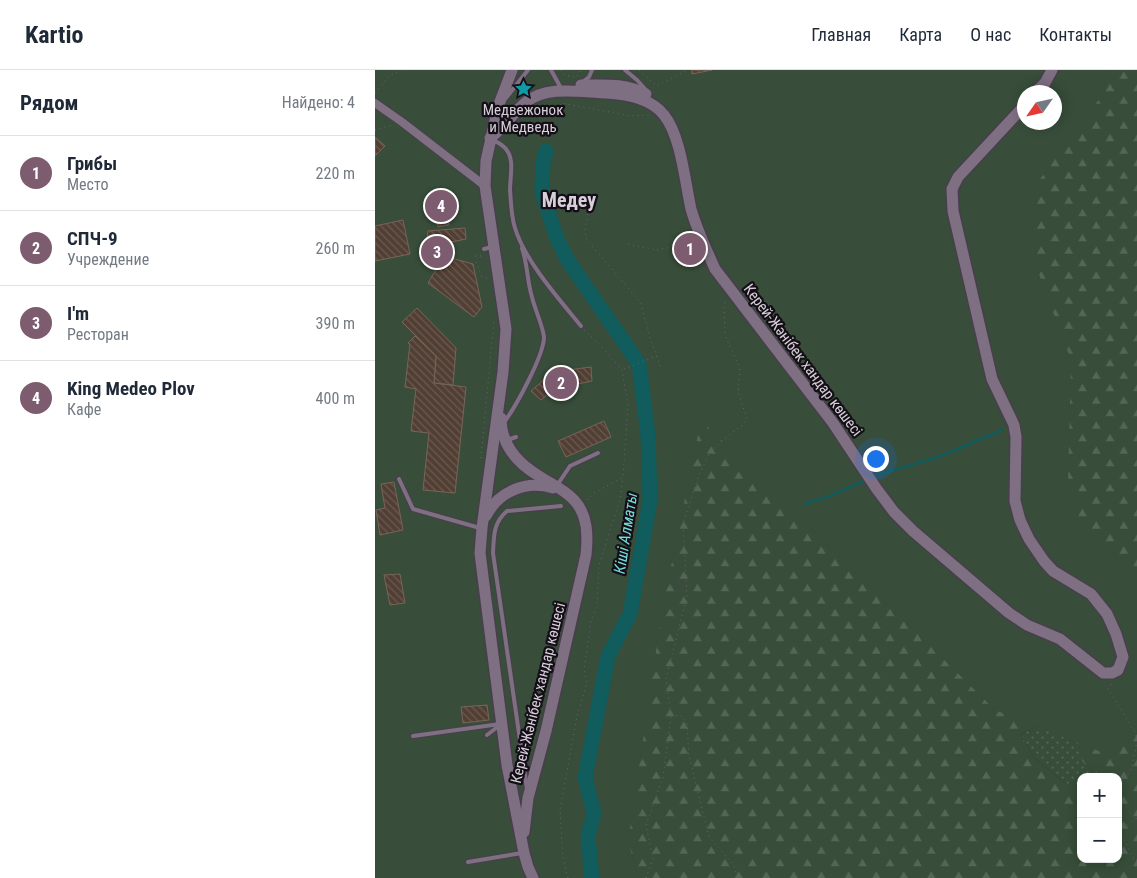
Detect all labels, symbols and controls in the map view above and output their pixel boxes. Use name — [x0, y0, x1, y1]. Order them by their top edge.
text: Kartio — [25, 21, 83, 49]
text: Главная — [811, 24, 871, 45]
text: Карта — [899, 24, 942, 45]
text: О нас — [970, 24, 1011, 45]
text: Контакты — [1039, 24, 1112, 45]
place icon: Медвежонок и Медведь — [513, 79, 533, 99]
north arrow — [1017, 85, 1062, 130]
text: Рядом — [20, 91, 79, 115]
text: Найдено: 4 — [282, 93, 355, 112]
place label: Медвежонок и Медведь — [483, 101, 563, 136]
text: Грибы — [67, 152, 117, 175]
text: 1 — [32, 164, 40, 183]
text: 220 m — [316, 164, 355, 183]
text: Место — [67, 175, 108, 194]
pin: 4 — [425, 187, 457, 225]
district label: Медеу — [542, 188, 596, 212]
text: СПЧ-9 — [67, 227, 118, 250]
pin: 1 — [674, 230, 706, 268]
pin: 3 — [421, 233, 453, 271]
text: 2 — [32, 239, 40, 258]
text: 260 m — [316, 239, 355, 258]
text: Учреждение — [67, 250, 149, 269]
street label: Керей-Жәнібек хандар көшесі — [740, 280, 866, 440]
text: I'm — [67, 302, 89, 325]
text: 3 — [32, 314, 40, 333]
text: 390 m — [316, 314, 355, 333]
text: Ресторан — [67, 325, 129, 344]
pin: 2 — [545, 364, 577, 402]
text: King Medeo Plov — [67, 377, 195, 400]
text: 4 — [32, 389, 40, 408]
text: 400 m — [316, 389, 355, 408]
text: Кафе — [67, 400, 101, 419]
your location — [863, 446, 889, 472]
water label: Кіші Алматы — [610, 491, 641, 575]
street label: Керей-Жәнібек хандар көшесі — [507, 601, 569, 785]
map controls — [1077, 773, 1122, 863]
button: + — [1077, 773, 1122, 818]
button: − — [1077, 818, 1122, 863]

